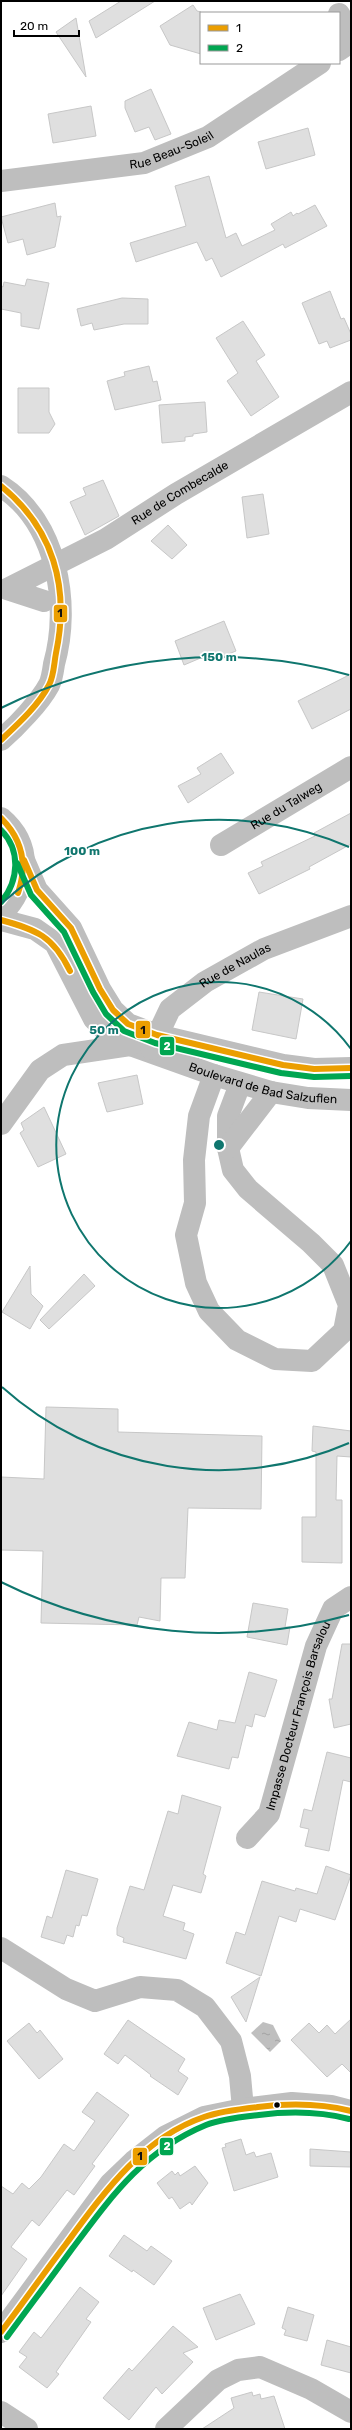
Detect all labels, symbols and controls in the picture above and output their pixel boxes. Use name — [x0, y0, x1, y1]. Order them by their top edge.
scale bar — [14, 12, 79, 38]
legend — [200, 12, 340, 64]
text: 20 m — [20, 19, 48, 33]
text: 1 — [236, 21, 241, 35]
text: 2 — [236, 41, 243, 55]
street label: Rue Beau-Soleil — [129, 128, 216, 172]
street label: Rue de Combecalde — [129, 458, 231, 528]
line badge: 1 — [53, 604, 68, 623]
text: 1 — [57, 607, 63, 620]
text: 150 m — [201, 650, 237, 664]
street label: Rue du Talweg — [248, 779, 324, 833]
text: 100 m — [64, 844, 100, 858]
street label: Rue de Naulas — [197, 940, 273, 991]
line badge: 1 — [135, 1020, 151, 1039]
text: 50 m — [89, 1023, 119, 1037]
text: 1 — [140, 1024, 146, 1037]
line badge: 2 — [159, 1036, 175, 1056]
text: 2 — [163, 1040, 171, 1053]
street label: Boulevard de Bad Salzuflen — [187, 1060, 338, 1106]
centre of rings — [212, 1138, 226, 1152]
street label: Impasse Docteur François Barsalou — [263, 1619, 333, 1812]
unlabelled marker — [272, 2100, 282, 2110]
line badge: 2 — [159, 2137, 174, 2156]
text: 2 — [163, 2140, 171, 2153]
line badge: 1 — [132, 2147, 148, 2166]
text: 1 — [137, 2150, 143, 2163]

